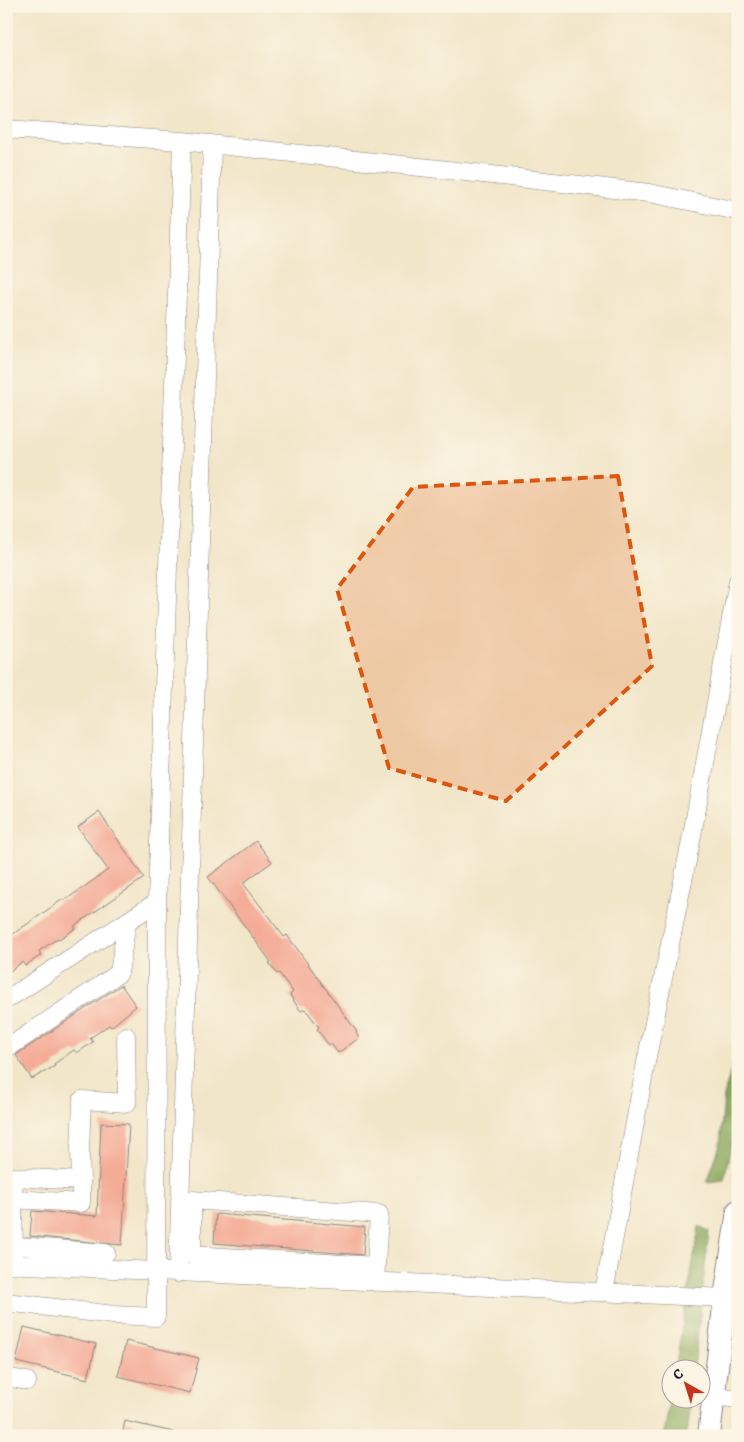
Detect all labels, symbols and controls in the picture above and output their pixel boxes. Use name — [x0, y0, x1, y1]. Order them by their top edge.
north arrow — [662, 1360, 712, 1410]
text: С — [669, 1364, 688, 1384]

